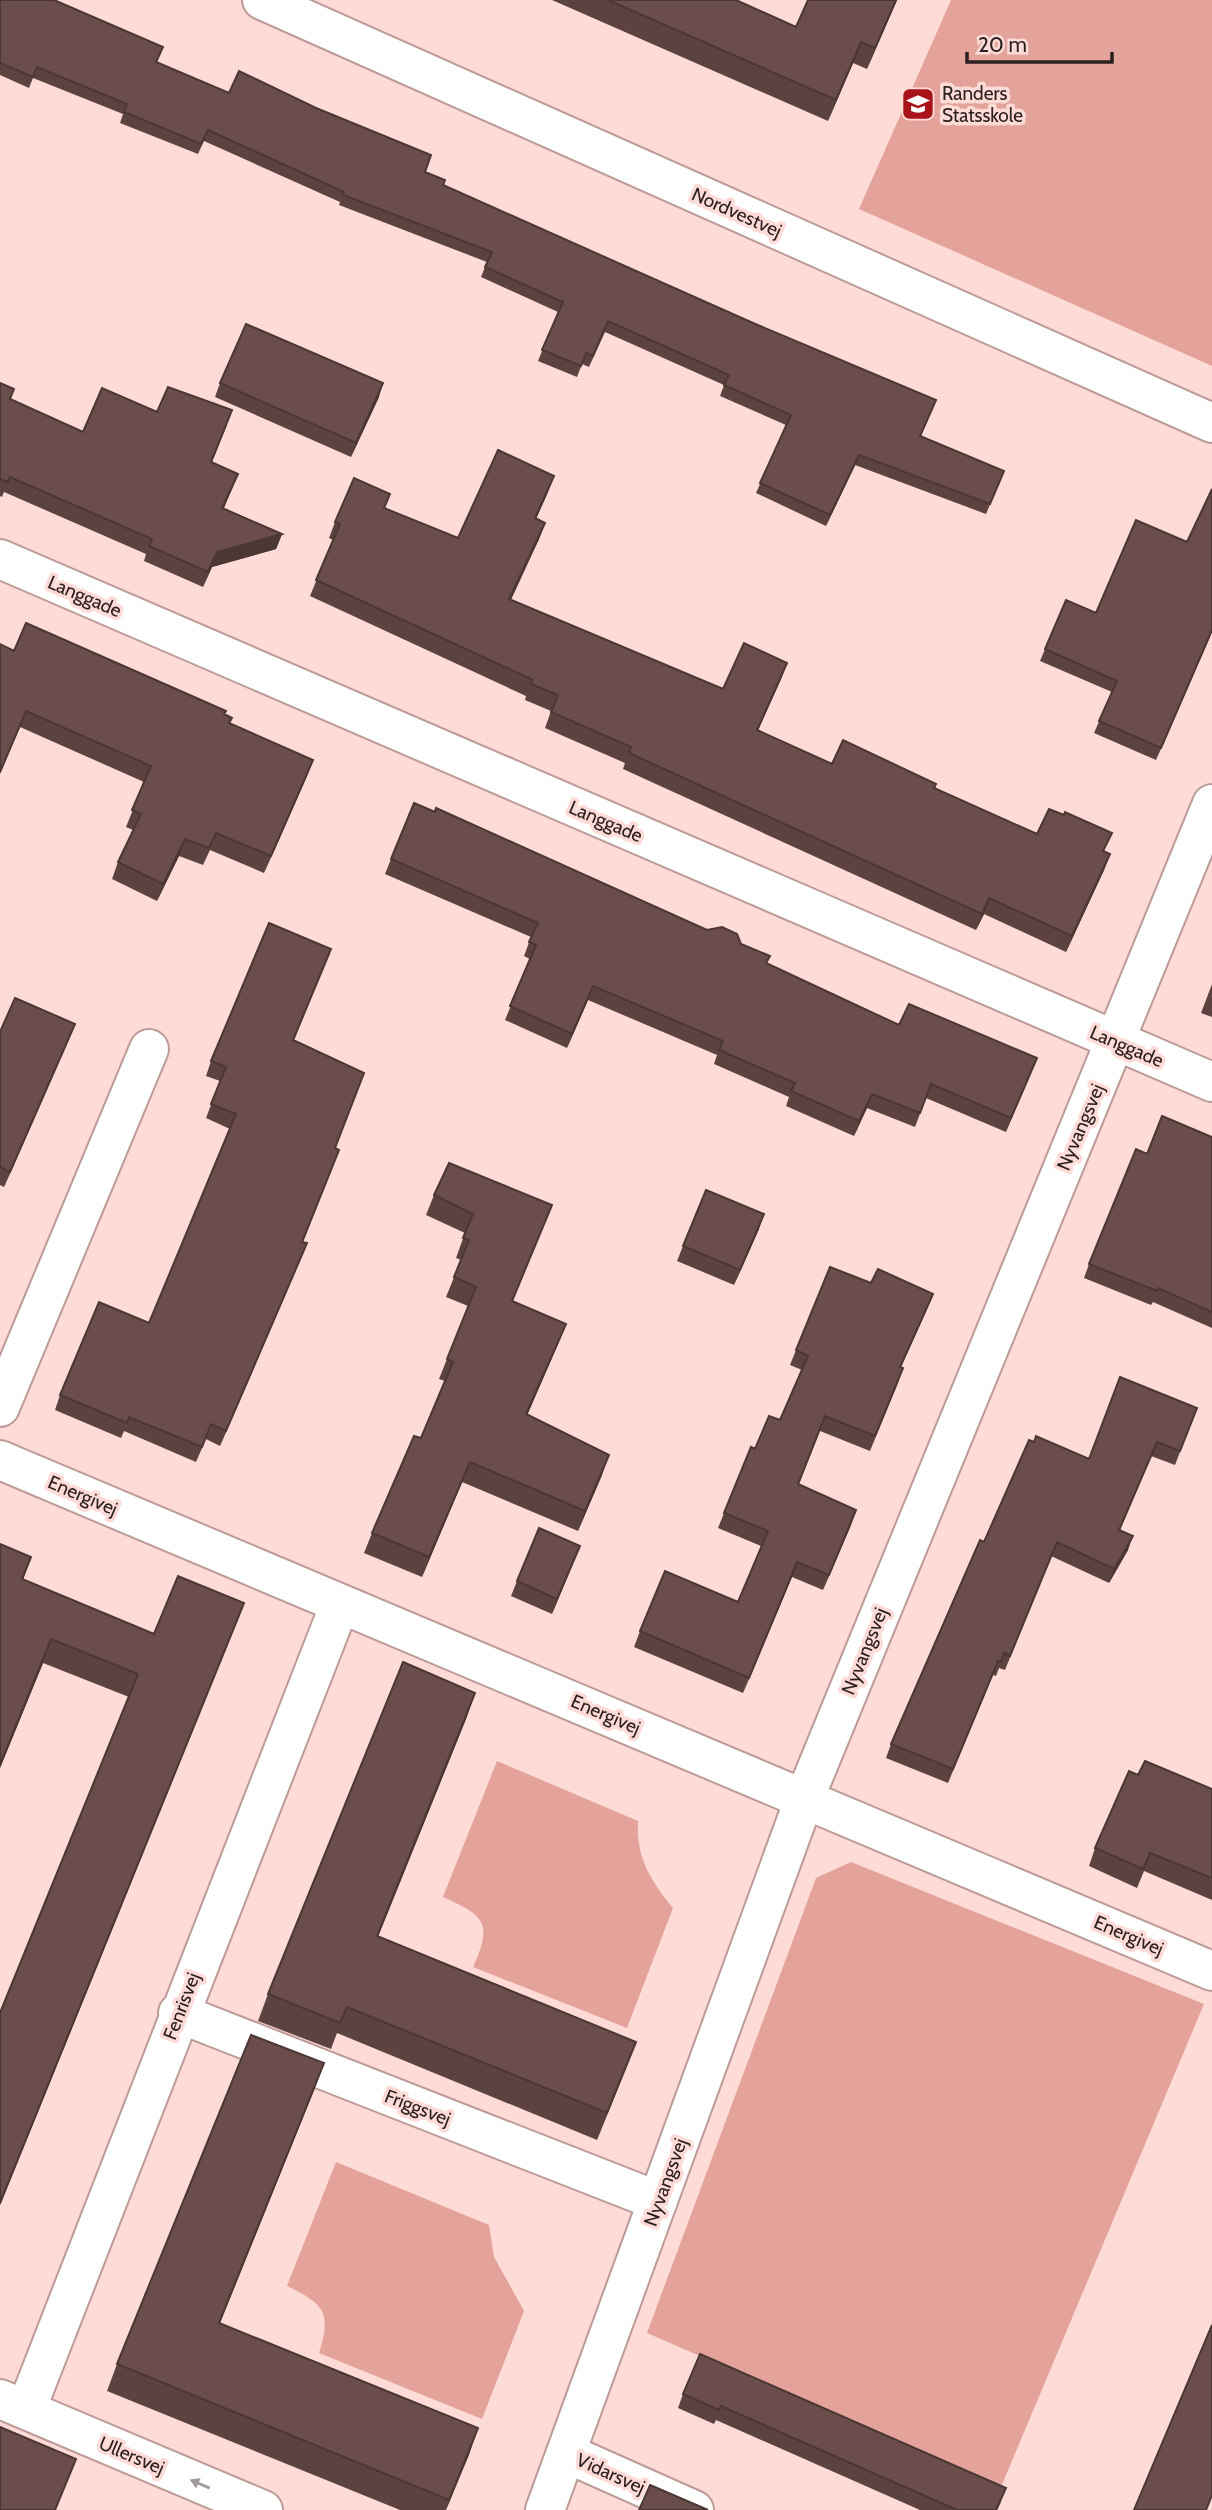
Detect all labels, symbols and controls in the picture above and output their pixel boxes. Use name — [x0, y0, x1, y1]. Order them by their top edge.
scale bar — [967, 21, 1112, 65]
text: 20 m — [978, 32, 1027, 57]
place label: Randers Statsskole — [942, 82, 1023, 127]
school or university icon: Randers Statsskole — [899, 85, 937, 123]
street label: Nordvestvej — [688, 182, 785, 242]
street label: Langgade — [45, 571, 125, 622]
street label: Langgade — [566, 796, 646, 847]
street label: Langgade — [1087, 1021, 1167, 1072]
street label: Nyvangsvej — [1052, 1080, 1109, 1174]
street label: Energivej — [45, 1471, 121, 1520]
street label: Nyvangsvej — [837, 1604, 892, 1698]
street label: Energivej — [568, 1690, 644, 1739]
street label: Energivej — [1091, 1911, 1167, 1960]
street label: Fenrisvej — [158, 1969, 205, 2043]
street label: Friggsvej — [382, 2084, 454, 2131]
street label: Nyvangsvej — [639, 2135, 692, 2229]
street label: Ullersvej — [96, 2431, 168, 2480]
street label: Vidarsvej — [573, 2448, 649, 2499]
one-way arrow — [189, 2478, 210, 2489]

